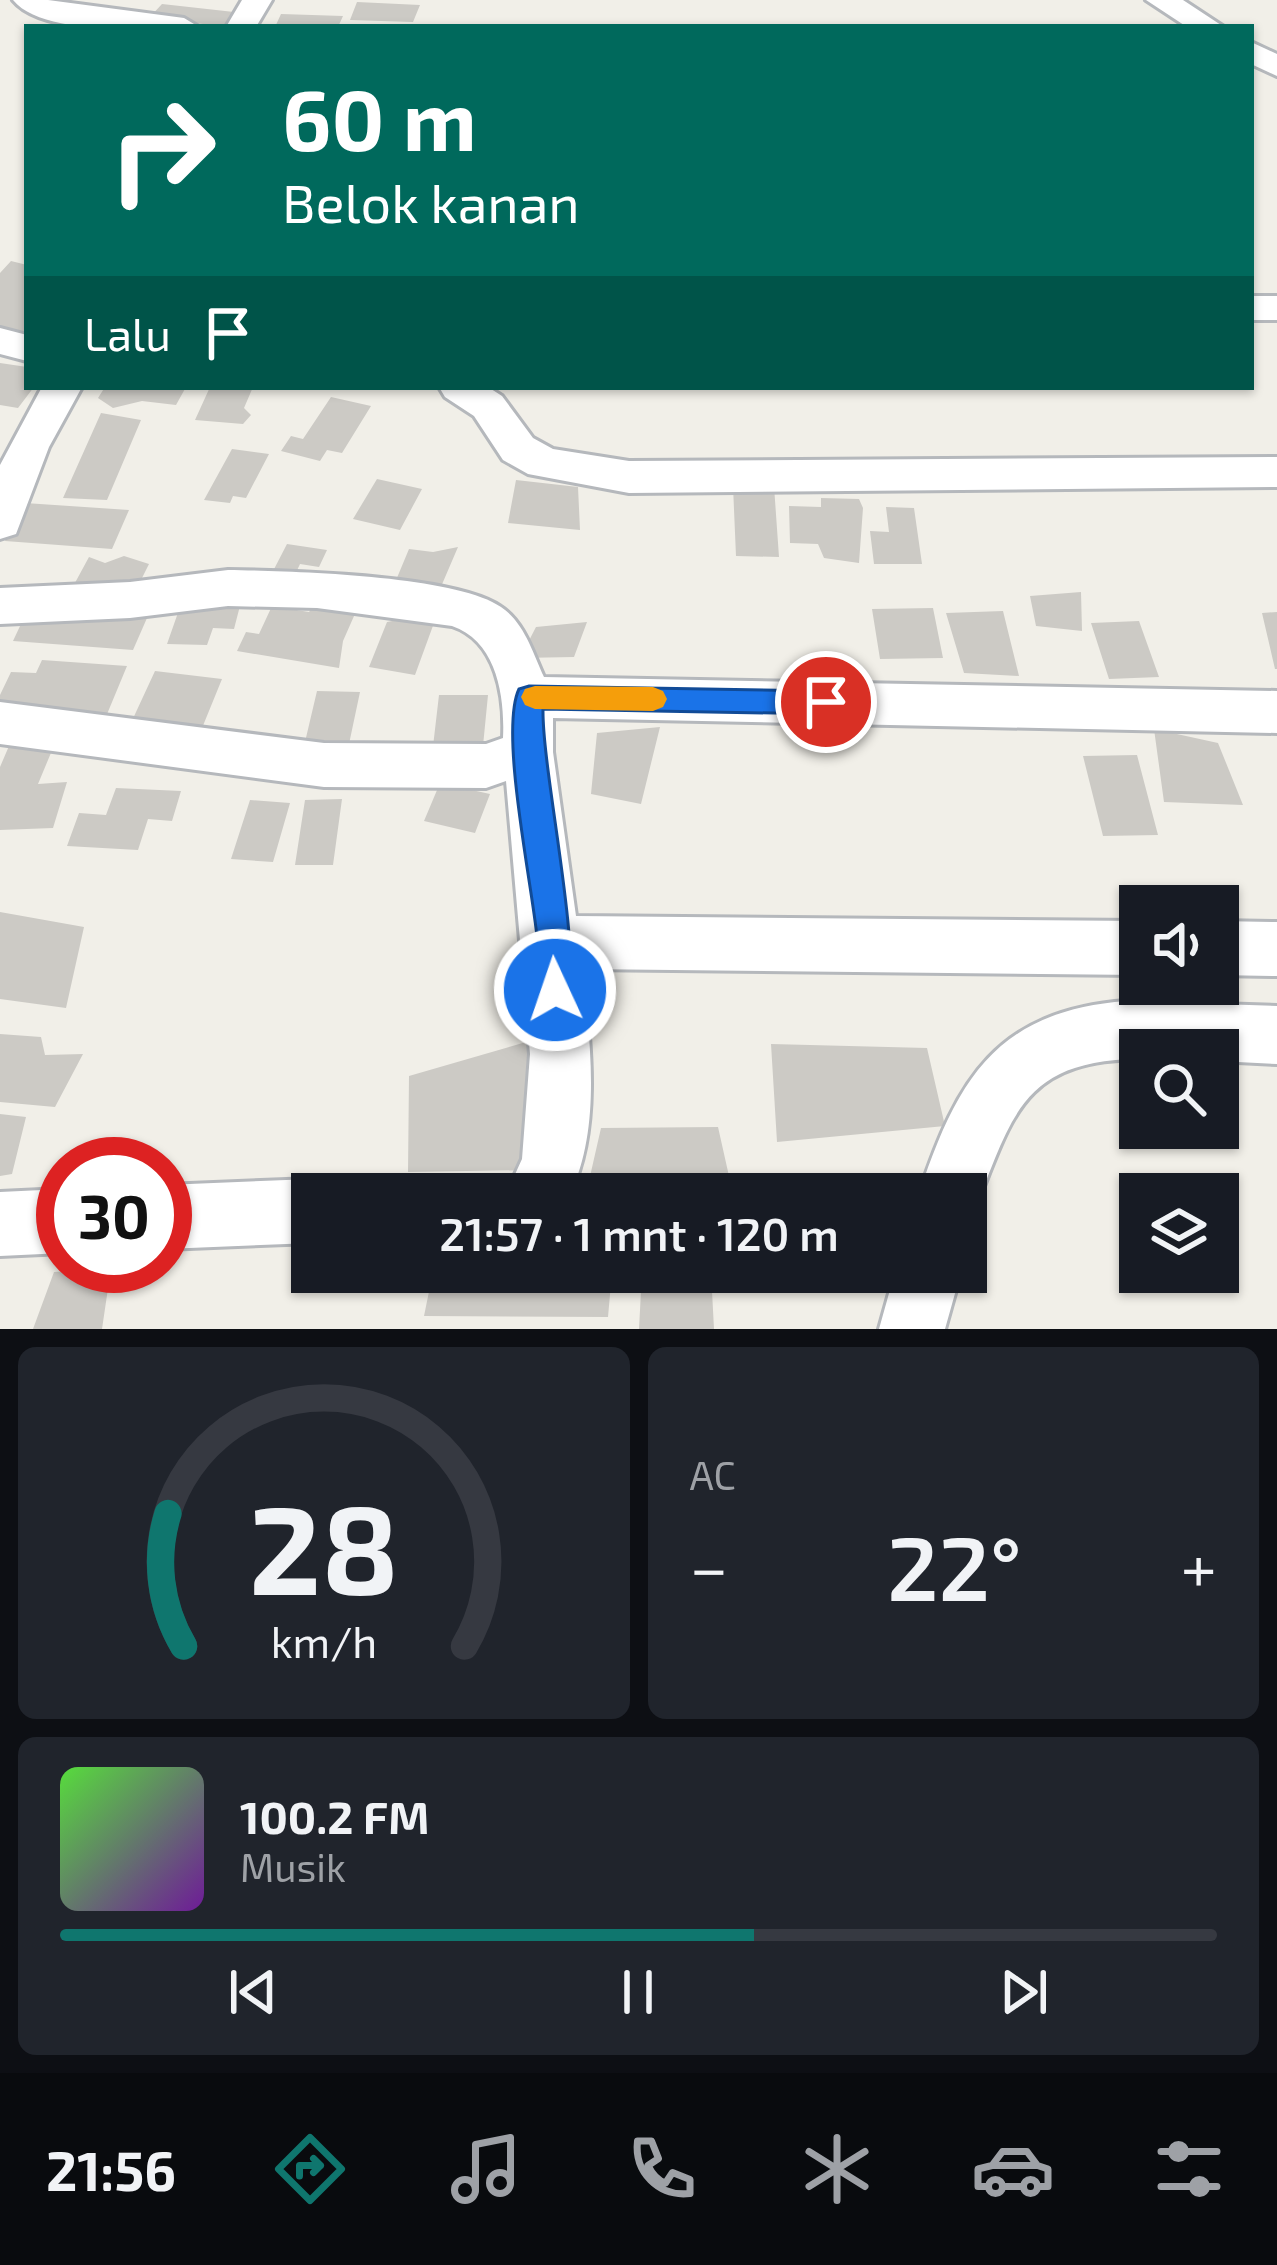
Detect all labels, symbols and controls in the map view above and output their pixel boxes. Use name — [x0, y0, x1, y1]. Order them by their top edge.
text: 60 m — [282, 67, 477, 168]
icon: right — [84, 72, 240, 228]
text: Belok kanan — [282, 169, 580, 234]
icon: arrive — [195, 300, 261, 366]
text: Lalu — [84, 306, 171, 360]
pin — [775, 651, 877, 753]
icon: arrive — [793, 669, 859, 735]
map controls — [1119, 885, 1239, 1293]
button: sound — [1119, 885, 1239, 1005]
position arrow — [492, 927, 618, 1053]
button: search — [1119, 1029, 1239, 1149]
speed limit sign: 30 — [36, 1137, 192, 1293]
button: layers — [1119, 1173, 1239, 1293]
text: 21:57 · 1 mnt · 120 m — [439, 1206, 839, 1260]
text: AC — [690, 1451, 736, 1498]
text: 28 — [249, 1470, 399, 1620]
text: 22° — [887, 1511, 1022, 1619]
text: − — [690, 1526, 728, 1605]
text: + — [1181, 1526, 1217, 1605]
text: km/h — [270, 1615, 377, 1667]
text: 100.2 FM — [240, 1789, 429, 1843]
text: Musik — [240, 1843, 346, 1890]
icon: previous — [220, 1959, 286, 2025]
icon: pause — [605, 1959, 671, 2025]
icon: next — [991, 1959, 1057, 2025]
icon: directions — [268, 2127, 352, 2211]
icon: music — [444, 2127, 528, 2211]
icon: phone — [620, 2127, 704, 2211]
icon: climate — [795, 2127, 879, 2211]
icon: car — [971, 2127, 1055, 2211]
icon: filters — [1147, 2127, 1231, 2211]
text: 21:56 — [46, 2137, 176, 2202]

